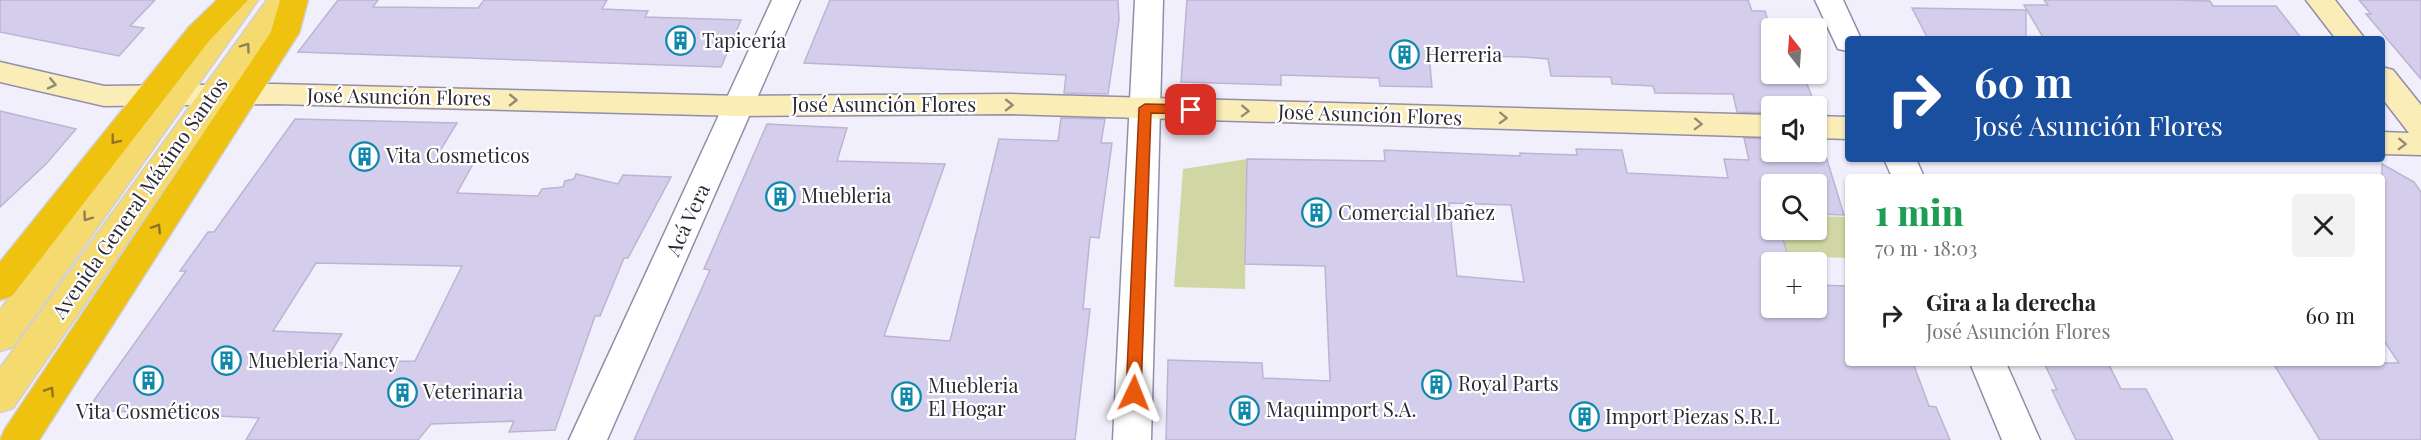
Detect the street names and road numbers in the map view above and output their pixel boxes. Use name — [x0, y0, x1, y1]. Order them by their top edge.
street label: Avenida General Máximo Santos — [44, 71, 233, 324]
street label: José Asunción Flores — [306, 80, 491, 111]
street label: José Asunción Flores — [791, 90, 976, 117]
street label: José Asunción Flores — [1276, 97, 1463, 130]
street label: Acá Vera — [658, 179, 715, 261]

